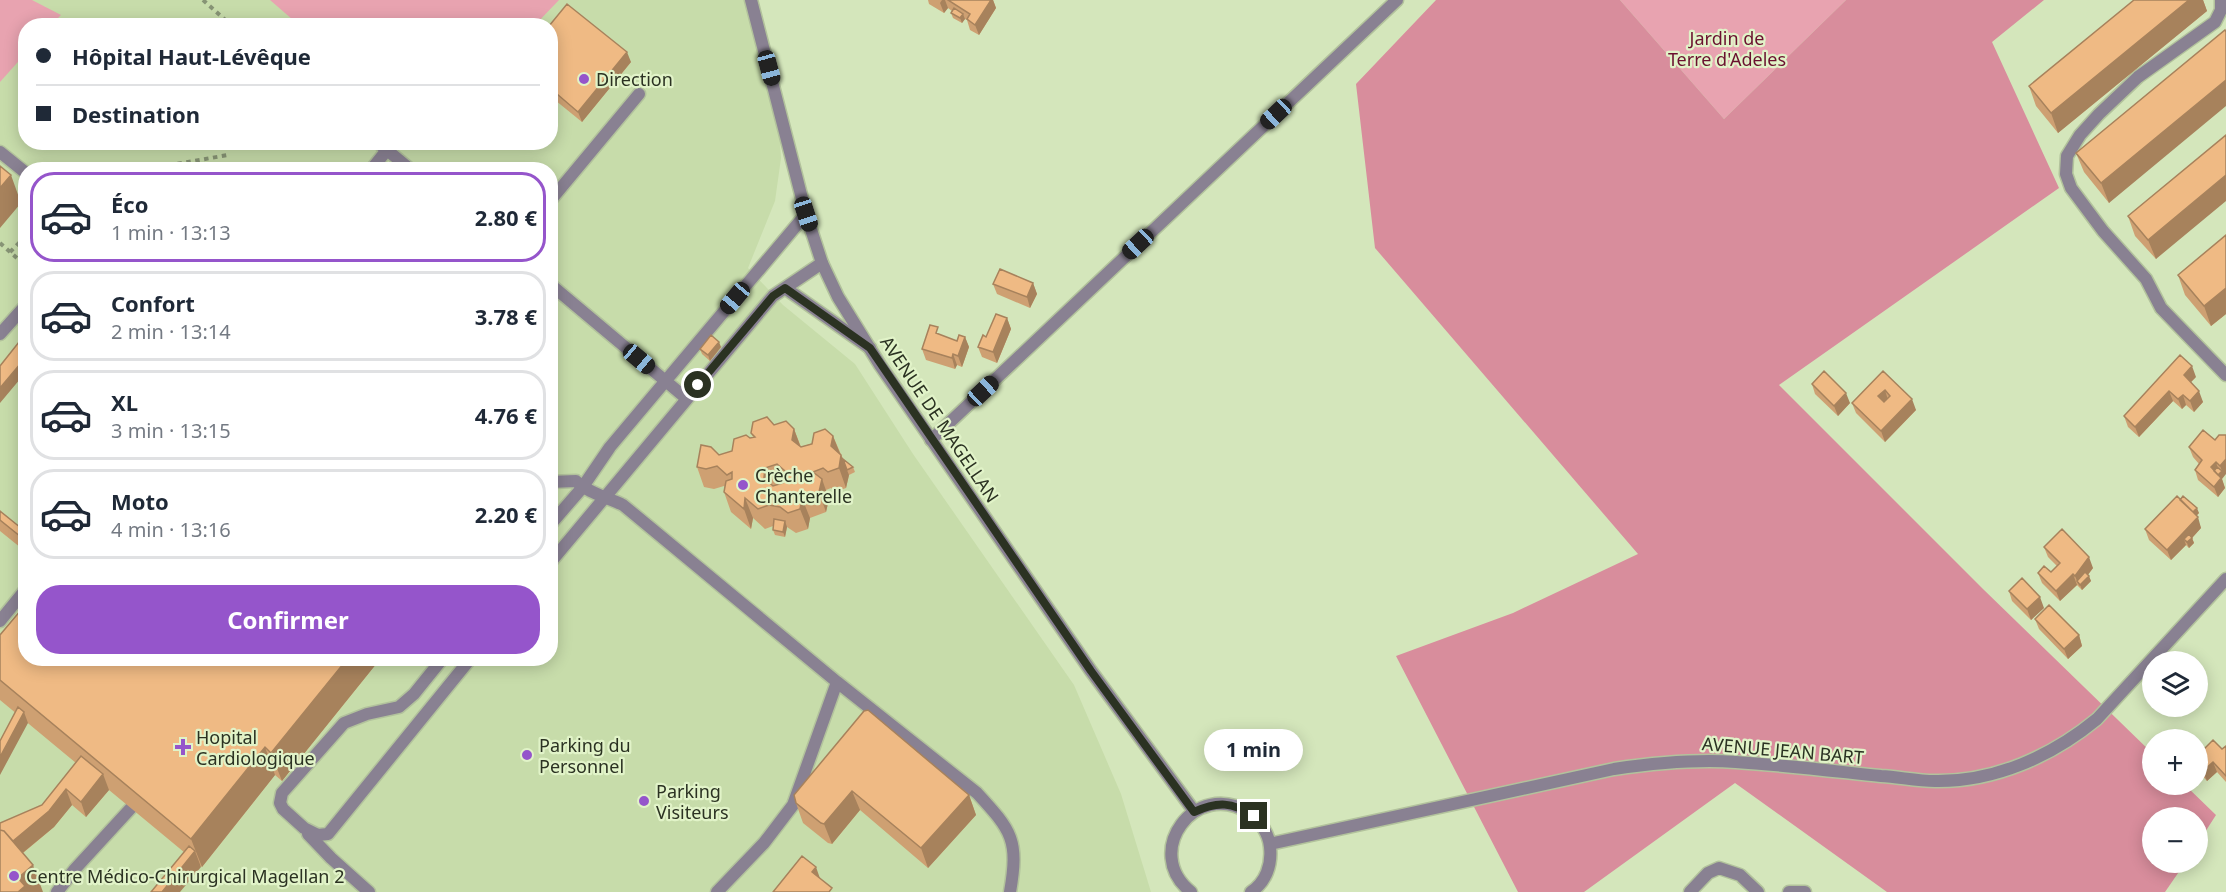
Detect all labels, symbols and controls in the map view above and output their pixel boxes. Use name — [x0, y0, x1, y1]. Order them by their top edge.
park label: Jardin de Terre d'Adeles — [1668, 26, 1786, 71]
text: Hôpital Haut-Lévêque — [72, 41, 311, 71]
car — [756, 48, 782, 88]
place label: Direction — [596, 67, 673, 91]
marker: Direction — [577, 72, 591, 86]
car — [1257, 95, 1295, 133]
text: Destination — [72, 99, 200, 129]
text: Éco — [111, 189, 148, 219]
icon: car — [39, 190, 93, 244]
car — [792, 194, 820, 234]
text: 2.80 € — [475, 202, 537, 232]
text: 1 min · 13:13 — [111, 219, 231, 246]
car — [1119, 225, 1157, 263]
car — [717, 278, 753, 318]
text: Confort — [111, 288, 195, 318]
icon: car — [39, 289, 93, 343]
text: 3.78 € — [475, 301, 537, 331]
text: 2 min · 13:14 — [111, 318, 231, 345]
street label: AVENUE DE MAGELLAN — [875, 331, 1005, 507]
car — [619, 341, 659, 377]
route start — [684, 371, 711, 398]
car — [964, 372, 1002, 410]
text: XL — [111, 387, 138, 417]
icon: car — [39, 388, 93, 442]
text: 4.76 € — [475, 400, 537, 430]
text: 3 min · 13:15 — [111, 417, 231, 444]
place label: Crèche Chanterelle — [755, 463, 852, 508]
marker: Crèche Chanterelle — [736, 478, 750, 492]
text: Moto — [111, 486, 169, 516]
icon: car — [39, 487, 93, 541]
text: 2.20 € — [475, 499, 537, 529]
text: 4 min · 13:16 — [111, 516, 231, 543]
button: Confirmer — [36, 585, 540, 654]
map controls — [2142, 651, 2208, 873]
button: layers — [2142, 651, 2208, 717]
place label: Hopital Cardiologique — [196, 725, 315, 770]
callout: 1 min — [1204, 729, 1304, 771]
button: + — [2142, 729, 2208, 795]
street label: AVENUE JEAN BART — [1701, 731, 1865, 769]
place label: Parking du Personnel — [539, 733, 631, 778]
text: 1 min — [1226, 736, 1281, 763]
marker: Hopital Cardiologique — [174, 738, 192, 756]
marker: Parking du Personnel — [520, 748, 534, 762]
place label: Parking Visiteurs — [656, 779, 729, 824]
marker: Parking Visiteurs — [637, 794, 651, 808]
route end — [1240, 802, 1267, 829]
button: − — [2142, 807, 2208, 873]
place label: Centre Médico-Chirurgical Magellan 2 — [26, 864, 344, 888]
marker: Centre Médico-Chirurgical Magellan 2 — [7, 869, 21, 883]

